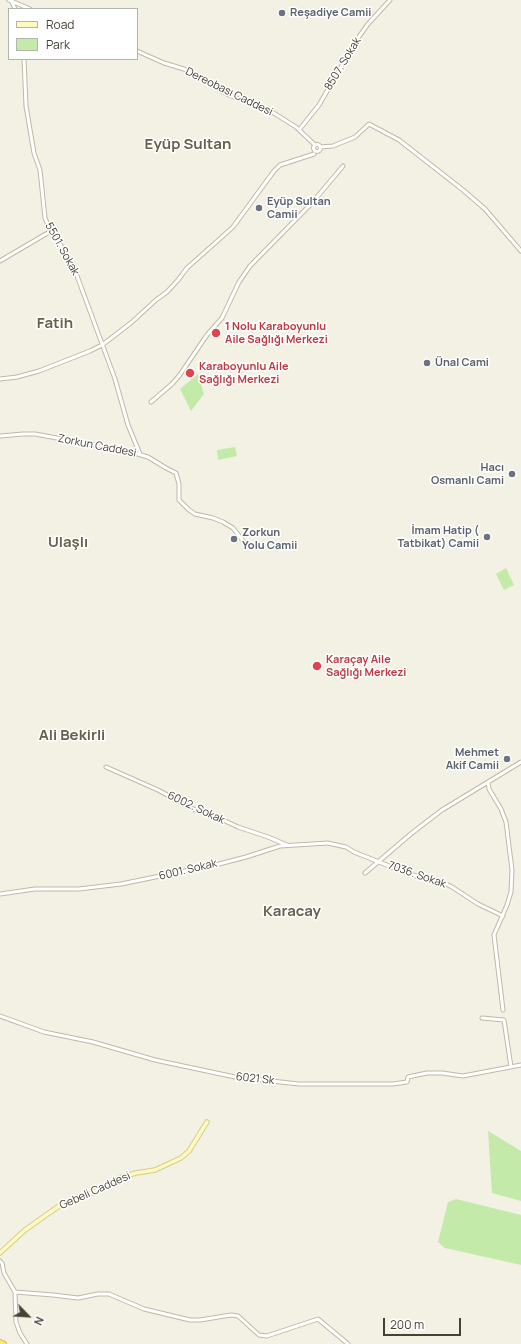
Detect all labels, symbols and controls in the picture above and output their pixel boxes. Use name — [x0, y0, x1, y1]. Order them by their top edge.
place label: Reşadiye Camii — [290, 6, 371, 20]
legend — [8, 8, 138, 60]
marker: Reşadiye Camii — [277, 8, 287, 18]
text: Road — [46, 16, 74, 33]
street label: 8507. Sokak — [322, 35, 364, 93]
text: Park — [46, 36, 70, 53]
street label: Dereobası Caddesi — [183, 65, 275, 119]
district label: Eyüp Sultan — [145, 136, 231, 154]
place label: Eyüp Sultan Camii — [267, 195, 331, 221]
marker: Eyüp Sultan Camii — [254, 203, 264, 213]
street label: 5501. Sokak — [42, 220, 82, 278]
district label: Fatih — [37, 315, 73, 333]
place label: 1 Nolu Karaboyunlu Aile Sağlığı Merkezi — [225, 320, 328, 346]
marker: 1 Nolu Karaboyunlu Aile Sağlığı Merkezi — [210, 327, 222, 339]
place label: Ünal Cami — [435, 356, 489, 370]
marker: Ünal Cami — [422, 358, 432, 368]
place label: Karaboyunlu Aile Sağlığı Merkezi — [199, 360, 289, 386]
marker: Karaboyunlu Aile Sağlığı Merkezi — [184, 367, 196, 379]
street label: Zorkun Caddesi — [57, 432, 137, 460]
place label: Hacı Osmanlı Cami — [431, 461, 504, 487]
marker: Hacı Osmanlı Cami — [507, 469, 517, 479]
place label: İmam Hatip ( Tatbikat) Camii — [397, 524, 479, 550]
place label: Zorkun Yolu Camii — [242, 526, 297, 552]
marker: İmam Hatip ( Tatbikat) Camii — [482, 532, 492, 542]
district label: Ulaşlı — [48, 534, 88, 552]
marker: Zorkun Yolu Camii — [229, 534, 239, 544]
place label: Karaçay Aile Sağlığı Merkezi — [326, 653, 406, 679]
marker: Karaçay Aile Sağlığı Merkezi — [311, 660, 323, 672]
district label: Ali Bekirli — [39, 727, 105, 745]
place label: Mehmet Akif Camii — [446, 746, 499, 772]
marker: Mehmet Akif Camii — [502, 754, 512, 764]
street label: 6002. Sokak — [165, 789, 227, 827]
street label: 6001. Sokak — [158, 857, 218, 883]
street label: 7036. Sokak — [386, 859, 448, 891]
district label: Karacay — [263, 903, 321, 921]
street label: 6021 Sk — [235, 1070, 275, 1088]
street label: Gebeli Caddesi — [57, 1169, 133, 1213]
north arrow — [8, 1296, 48, 1336]
scale bar — [385, 1310, 463, 1336]
text: N — [31, 1315, 48, 1328]
text: 200 m — [390, 1316, 424, 1333]

